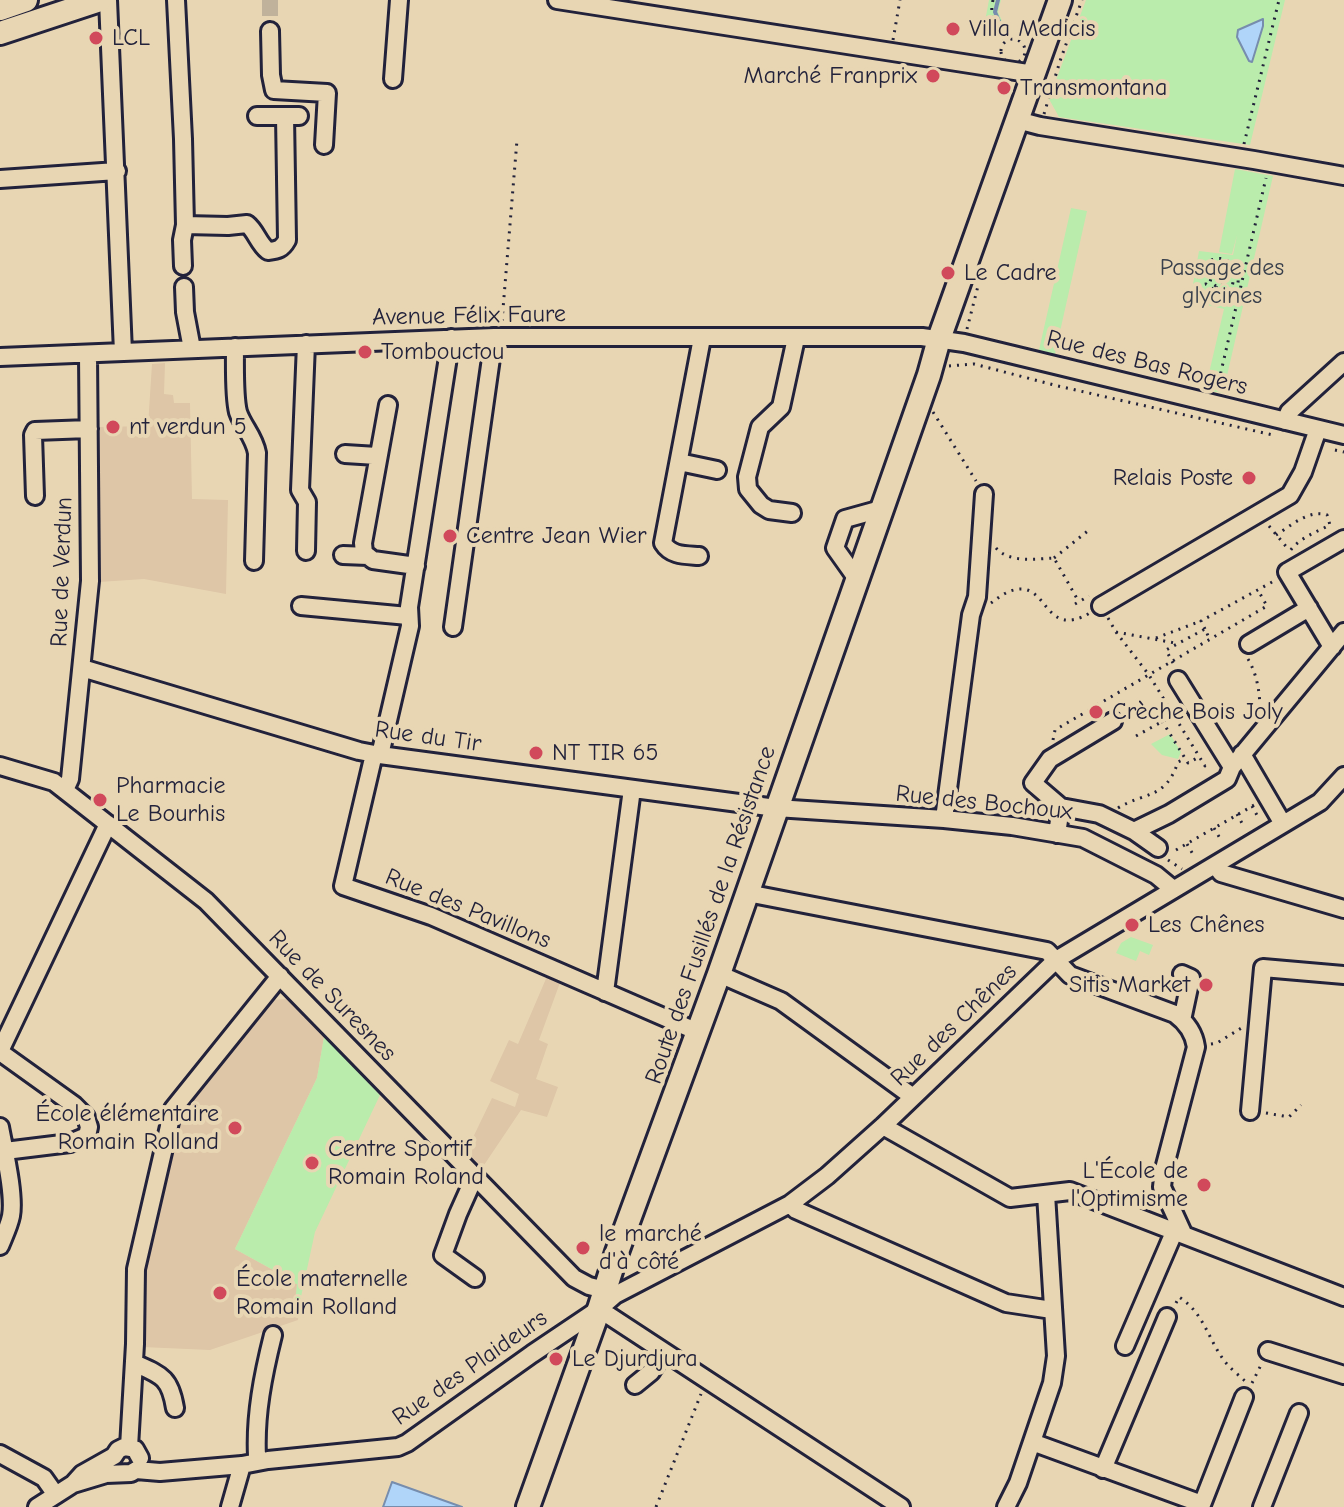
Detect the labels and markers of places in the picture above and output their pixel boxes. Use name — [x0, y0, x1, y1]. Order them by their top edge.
place label: Villa Medicis — [969, 15, 1096, 43]
marker: Villa Medicis — [944, 20, 962, 38]
place label: LCL — [112, 24, 150, 52]
marker: LCL — [87, 29, 105, 47]
place label: Marché Franprix — [744, 62, 917, 90]
marker: Marché Franprix — [924, 67, 942, 85]
place label: Transmontana — [1020, 74, 1167, 102]
marker: Transmontana — [995, 79, 1013, 97]
place label: Le Cadre — [964, 259, 1057, 287]
marker: Le Cadre — [939, 264, 957, 282]
place label: Tombouctou — [381, 338, 504, 366]
marker: Tombouctou — [356, 343, 374, 361]
place label: nt verdun 5 — [129, 413, 247, 441]
marker: nt verdun 5 — [104, 418, 122, 436]
place label: Relais Poste — [1113, 464, 1233, 492]
marker: Relais Poste — [1240, 469, 1258, 487]
place label: Centre Jean Wier — [466, 522, 646, 550]
marker: Centre Jean Wier — [441, 527, 459, 545]
place label: Crèche Bois Joly — [1112, 698, 1283, 726]
marker: Crèche Bois Joly — [1087, 703, 1105, 721]
place label: NT TIR 65 — [552, 739, 659, 767]
marker: NT TIR 65 — [527, 744, 545, 762]
place label: Pharmacie Le Bourhis — [116, 772, 225, 828]
marker: Pharmacie Le Bourhis — [91, 791, 109, 809]
place label: Les Chênes — [1148, 911, 1265, 939]
marker: Les Chênes — [1123, 916, 1141, 934]
place label: Sitis Market — [1069, 971, 1190, 999]
marker: Sitis Market — [1197, 976, 1215, 994]
place label: École élémentaire Romain Rolland — [35, 1100, 219, 1156]
marker: École élémentaire Romain Rolland — [226, 1119, 244, 1137]
place label: Centre Sportif Romain Roland — [328, 1135, 484, 1191]
marker: Centre Sportif Romain Roland — [303, 1154, 321, 1172]
place label: L'École de l'Optimisme — [1071, 1157, 1188, 1213]
marker: L'École de l'Optimisme — [1195, 1176, 1213, 1194]
place label: le marché d'à côté — [599, 1220, 702, 1276]
marker: le marché d'à côté — [574, 1239, 592, 1257]
place label: École maternelle Romain Rolland — [236, 1265, 408, 1321]
marker: École maternelle Romain Rolland — [211, 1284, 229, 1302]
place label: Le Djurdjura — [572, 1345, 698, 1373]
marker: Le Djurdjura — [547, 1350, 565, 1368]

